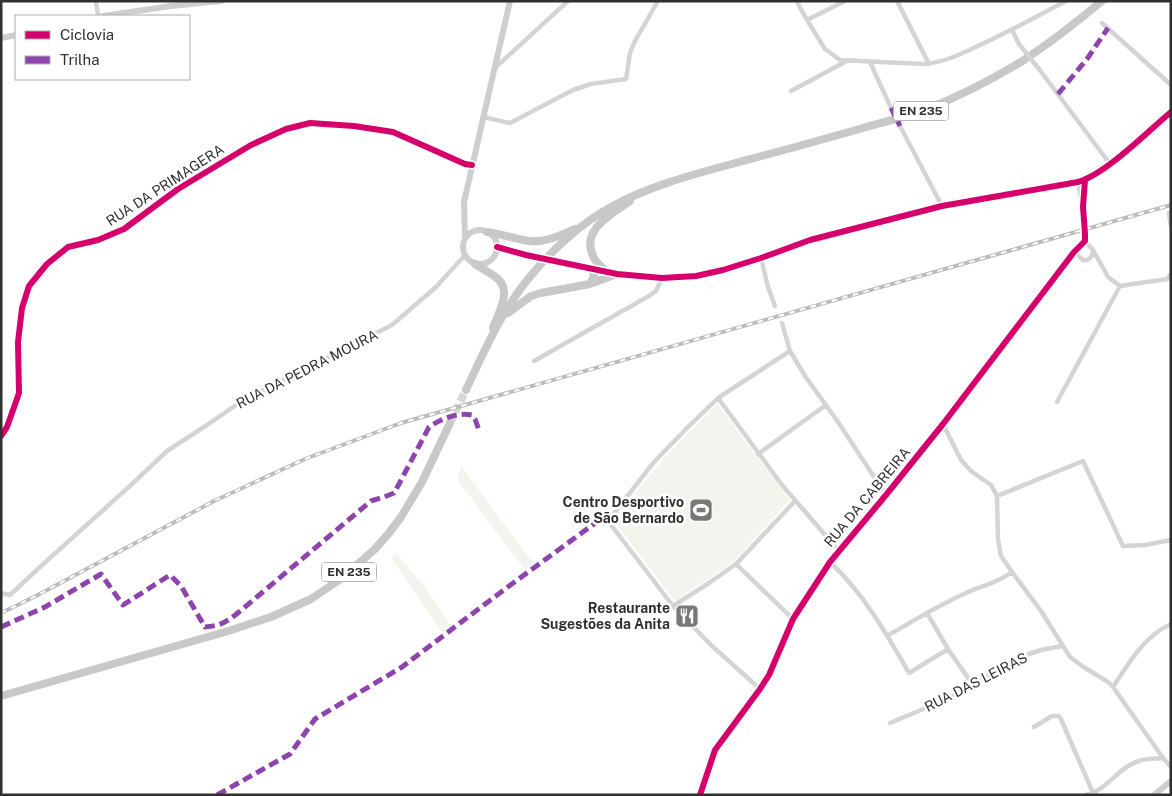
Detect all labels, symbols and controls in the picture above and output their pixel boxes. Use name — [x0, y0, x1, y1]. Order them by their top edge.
legend — [15, 15, 190, 80]
text: Ciclovia — [60, 26, 114, 43]
text: Trilha — [60, 51, 99, 68]
road number: EN 235 — [894, 102, 948, 120]
street label: RUA DA PRIMAGERA — [103, 141, 227, 229]
street label: RUA DA PEDRA MOURA — [234, 326, 380, 412]
street label: RUA DA CABREIRA — [821, 444, 913, 550]
place label: Centro Desportivo de São Bernardo — [563, 494, 684, 526]
sports icon: Centro Desportivo de São Bernardo — [688, 497, 714, 523]
road number: EN 235 — [322, 562, 376, 582]
place label: Restaurante Sugestões da Anita — [540, 600, 670, 632]
restaurant icon: Restaurante Sugestões da Anita — [674, 603, 700, 629]
street label: RUA DAS LEIRAS — [922, 649, 1030, 715]

